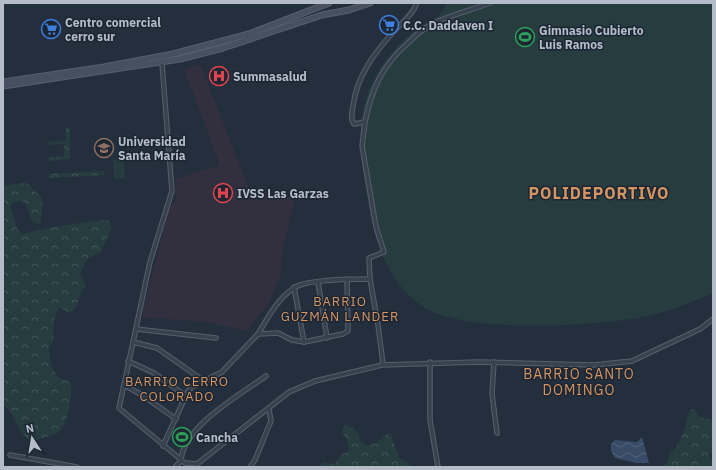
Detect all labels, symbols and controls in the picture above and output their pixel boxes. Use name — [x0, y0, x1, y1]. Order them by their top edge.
supermarket icon: C.C. Daddaven I — [378, 14, 400, 36]
place label: Centro comercial cerro sur — [65, 15, 161, 44]
supermarket icon: Centro comercial cerro sur — [40, 18, 62, 40]
place label: C.C. Daddaven I — [403, 18, 493, 33]
place label: Gimnasio Cubierto Luis Ramos — [539, 23, 644, 52]
sports icon: Gimnasio Cubierto Luis Ramos — [514, 26, 536, 48]
hospital icon: Summasalud — [208, 65, 230, 87]
place label: Summasalud — [233, 69, 307, 84]
place label: Universidad Santa María — [118, 134, 186, 163]
school or university icon: Universidad Santa María — [93, 137, 115, 159]
hospital icon: IVSS Las Garzas — [212, 182, 234, 204]
district label: POLIDEPORTIVO — [528, 183, 670, 203]
place label: IVSS Las Garzas — [237, 186, 329, 201]
district label: BARRIO GUZMÁN LANDER — [281, 293, 399, 325]
district label: BARRIO SANTO DOMINGO — [523, 365, 635, 399]
district label: BARRIO CERRO COLORADO — [125, 373, 229, 405]
north arrow — [12, 418, 52, 458]
text: N — [25, 421, 35, 436]
sports icon: Cancha — [171, 426, 193, 448]
place label: Cancha — [196, 430, 238, 445]

